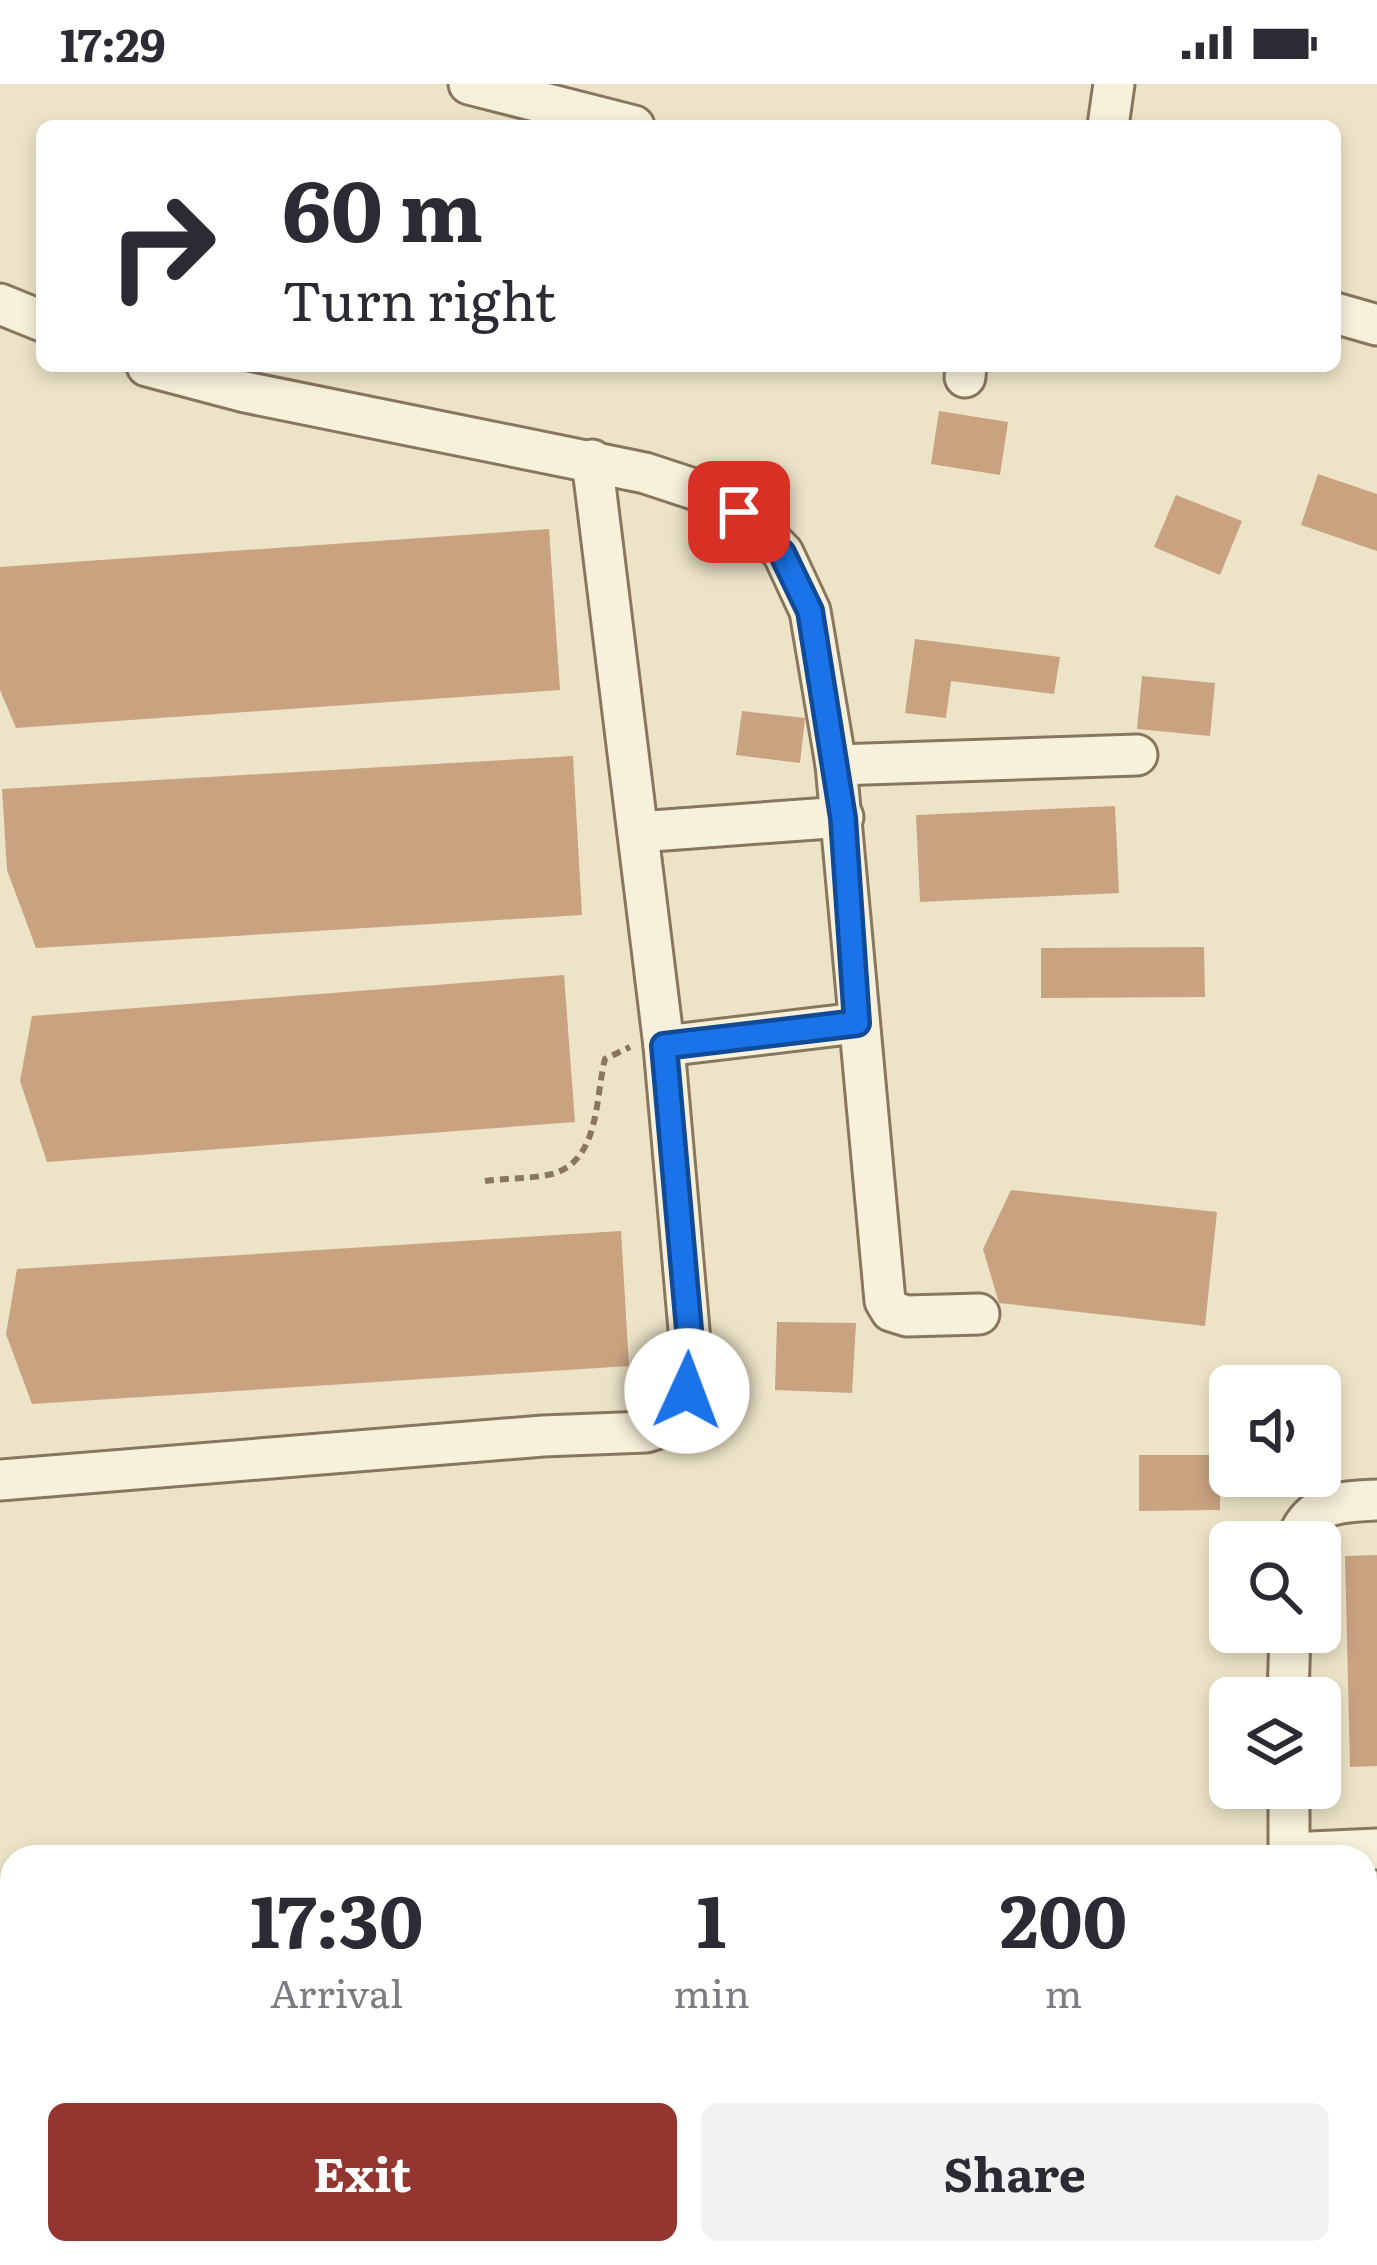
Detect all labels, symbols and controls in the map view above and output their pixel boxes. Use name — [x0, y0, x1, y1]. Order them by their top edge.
text: 17:29 — [60, 9, 166, 76]
text: 60 m — [282, 143, 483, 268]
icon: right — [84, 168, 240, 324]
text: Turn right — [282, 257, 556, 338]
pin — [688, 461, 790, 563]
icon: arrive — [706, 479, 772, 545]
position arrow — [624, 1328, 750, 1454]
map controls — [1209, 1365, 1341, 1809]
button: sound — [1209, 1365, 1341, 1497]
button: search — [1209, 1521, 1341, 1653]
button: layers — [1209, 1677, 1341, 1809]
text: 17:30 — [250, 1863, 423, 1970]
text: 1 — [697, 1863, 726, 1970]
text: 200 — [1000, 1863, 1127, 1970]
text: Arrival — [270, 1962, 403, 2020]
text: min — [673, 1962, 750, 2020]
text: m — [1044, 1962, 1082, 2020]
button: Exit — [48, 2103, 677, 2241]
button: Share — [701, 2103, 1329, 2241]

